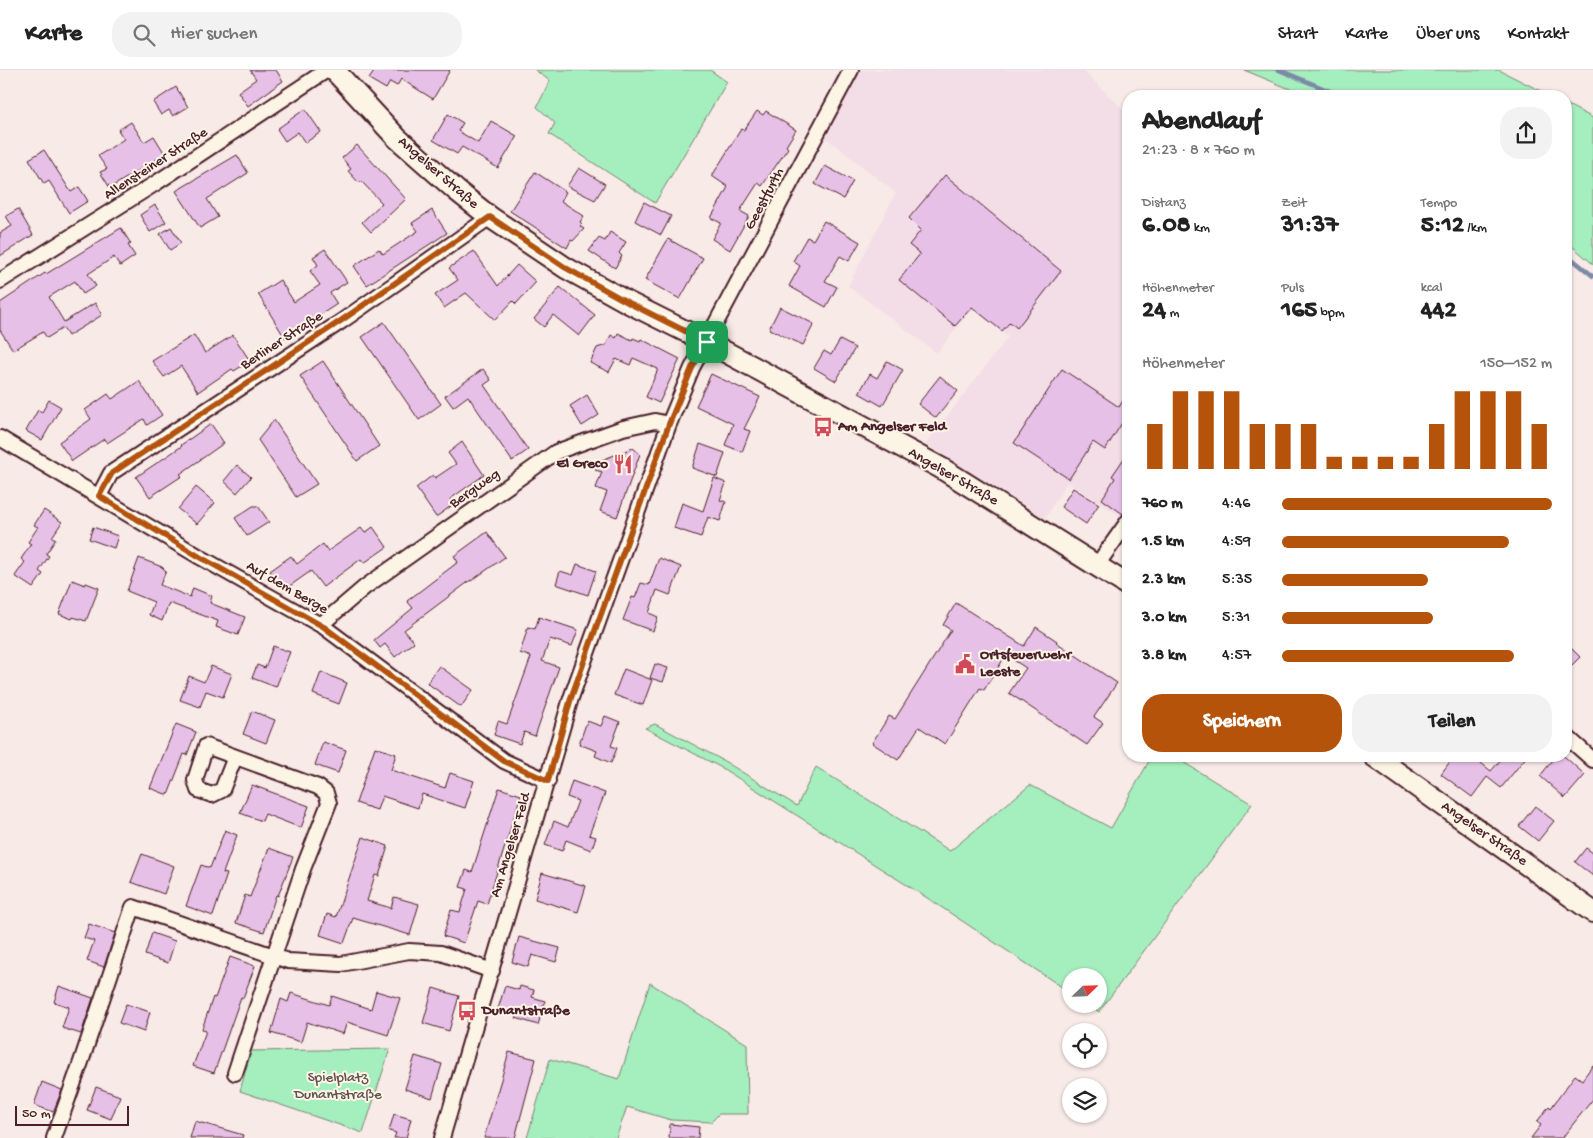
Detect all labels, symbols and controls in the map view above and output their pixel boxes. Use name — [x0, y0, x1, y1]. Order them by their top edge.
search box — [112, 12, 462, 57]
text: Karte — [25, 20, 82, 49]
icon: search — [130, 21, 158, 49]
text: Hier suchen — [170, 23, 258, 46]
text: Start — [1278, 24, 1317, 45]
text: Karte — [1345, 24, 1388, 45]
text: Über uns — [1416, 24, 1479, 45]
text: Kontakt — [1507, 24, 1568, 45]
text: Abendlauf — [1142, 106, 1261, 139]
button: share — [1500, 107, 1552, 159]
street label: Allensteiner Straße — [101, 124, 212, 204]
street label: Angelser Straße — [394, 133, 482, 213]
text: 21:23 · 8 × 760 m — [1142, 142, 1255, 161]
street label: Geestfurth — [741, 165, 789, 233]
text: Distanz — [1142, 195, 1186, 212]
text: Zeit — [1281, 195, 1306, 212]
text: Tempo — [1421, 195, 1457, 212]
text: 6.08 — [1142, 212, 1190, 241]
text: 31:37 — [1281, 212, 1338, 241]
text: 5:12 — [1421, 212, 1464, 241]
text: km — [1190, 220, 1210, 237]
text: /km — [1464, 220, 1487, 237]
text: Höhenmeter — [1142, 280, 1214, 297]
text: Puls — [1281, 280, 1304, 297]
text: kcal — [1421, 280, 1443, 297]
text: 24 — [1142, 297, 1166, 326]
text: 165 — [1281, 297, 1317, 326]
text: 442 — [1421, 297, 1457, 326]
text: m — [1166, 305, 1179, 322]
text: bpm — [1317, 305, 1345, 322]
street label: Berliner Straße — [237, 308, 327, 375]
pin — [686, 321, 728, 363]
icon: arrive — [693, 328, 721, 356]
text: Höhenmeter — [1142, 355, 1224, 374]
text: 150–152 m — [1480, 355, 1552, 374]
bus stop icon: Am Angelser Feld — [812, 416, 834, 438]
place label: Am Angelser Feld — [837, 418, 948, 436]
street label: Angelser Straße — [905, 444, 1002, 510]
restaurant icon: El Greco — [612, 453, 634, 475]
place label: El Greco — [556, 455, 608, 473]
street label: Bergweg — [446, 465, 504, 513]
text: 760 m — [1142, 495, 1183, 514]
text: 4:46 — [1222, 495, 1250, 514]
text: 1.5 km — [1142, 533, 1184, 552]
text: 4:59 — [1222, 533, 1251, 552]
street label: Auf dem Berge — [243, 557, 331, 619]
text: 2.3 km — [1142, 571, 1185, 590]
text: 5:35 — [1222, 571, 1252, 590]
text: 3.0 km — [1142, 609, 1187, 628]
text: 5:31 — [1222, 609, 1250, 628]
place label: Ortsfeuerwehr Leeste — [980, 646, 1073, 681]
text: 3.8 km — [1142, 647, 1186, 666]
text: 4:57 — [1222, 647, 1251, 666]
public building icon: Ortsfeuerwehr Leeste — [954, 653, 976, 675]
button: Speichern — [1142, 694, 1342, 752]
button: Teilen — [1352, 694, 1552, 752]
street label: Am Angelser Feld — [487, 789, 536, 899]
street label: Angelser Straße — [1437, 798, 1531, 871]
north arrow — [1062, 968, 1108, 1012]
map controls — [1062, 968, 1107, 1123]
bus stop icon: Dunantstraße — [456, 1000, 478, 1022]
place label: Dunantstraße — [480, 1002, 571, 1020]
button: locate — [1062, 1023, 1107, 1068]
park label: Spielplatz Dunantstraße — [293, 1069, 382, 1104]
button: layers — [1062, 1078, 1107, 1123]
scale bar — [15, 1103, 129, 1126]
text: 50 m — [22, 1106, 51, 1123]

